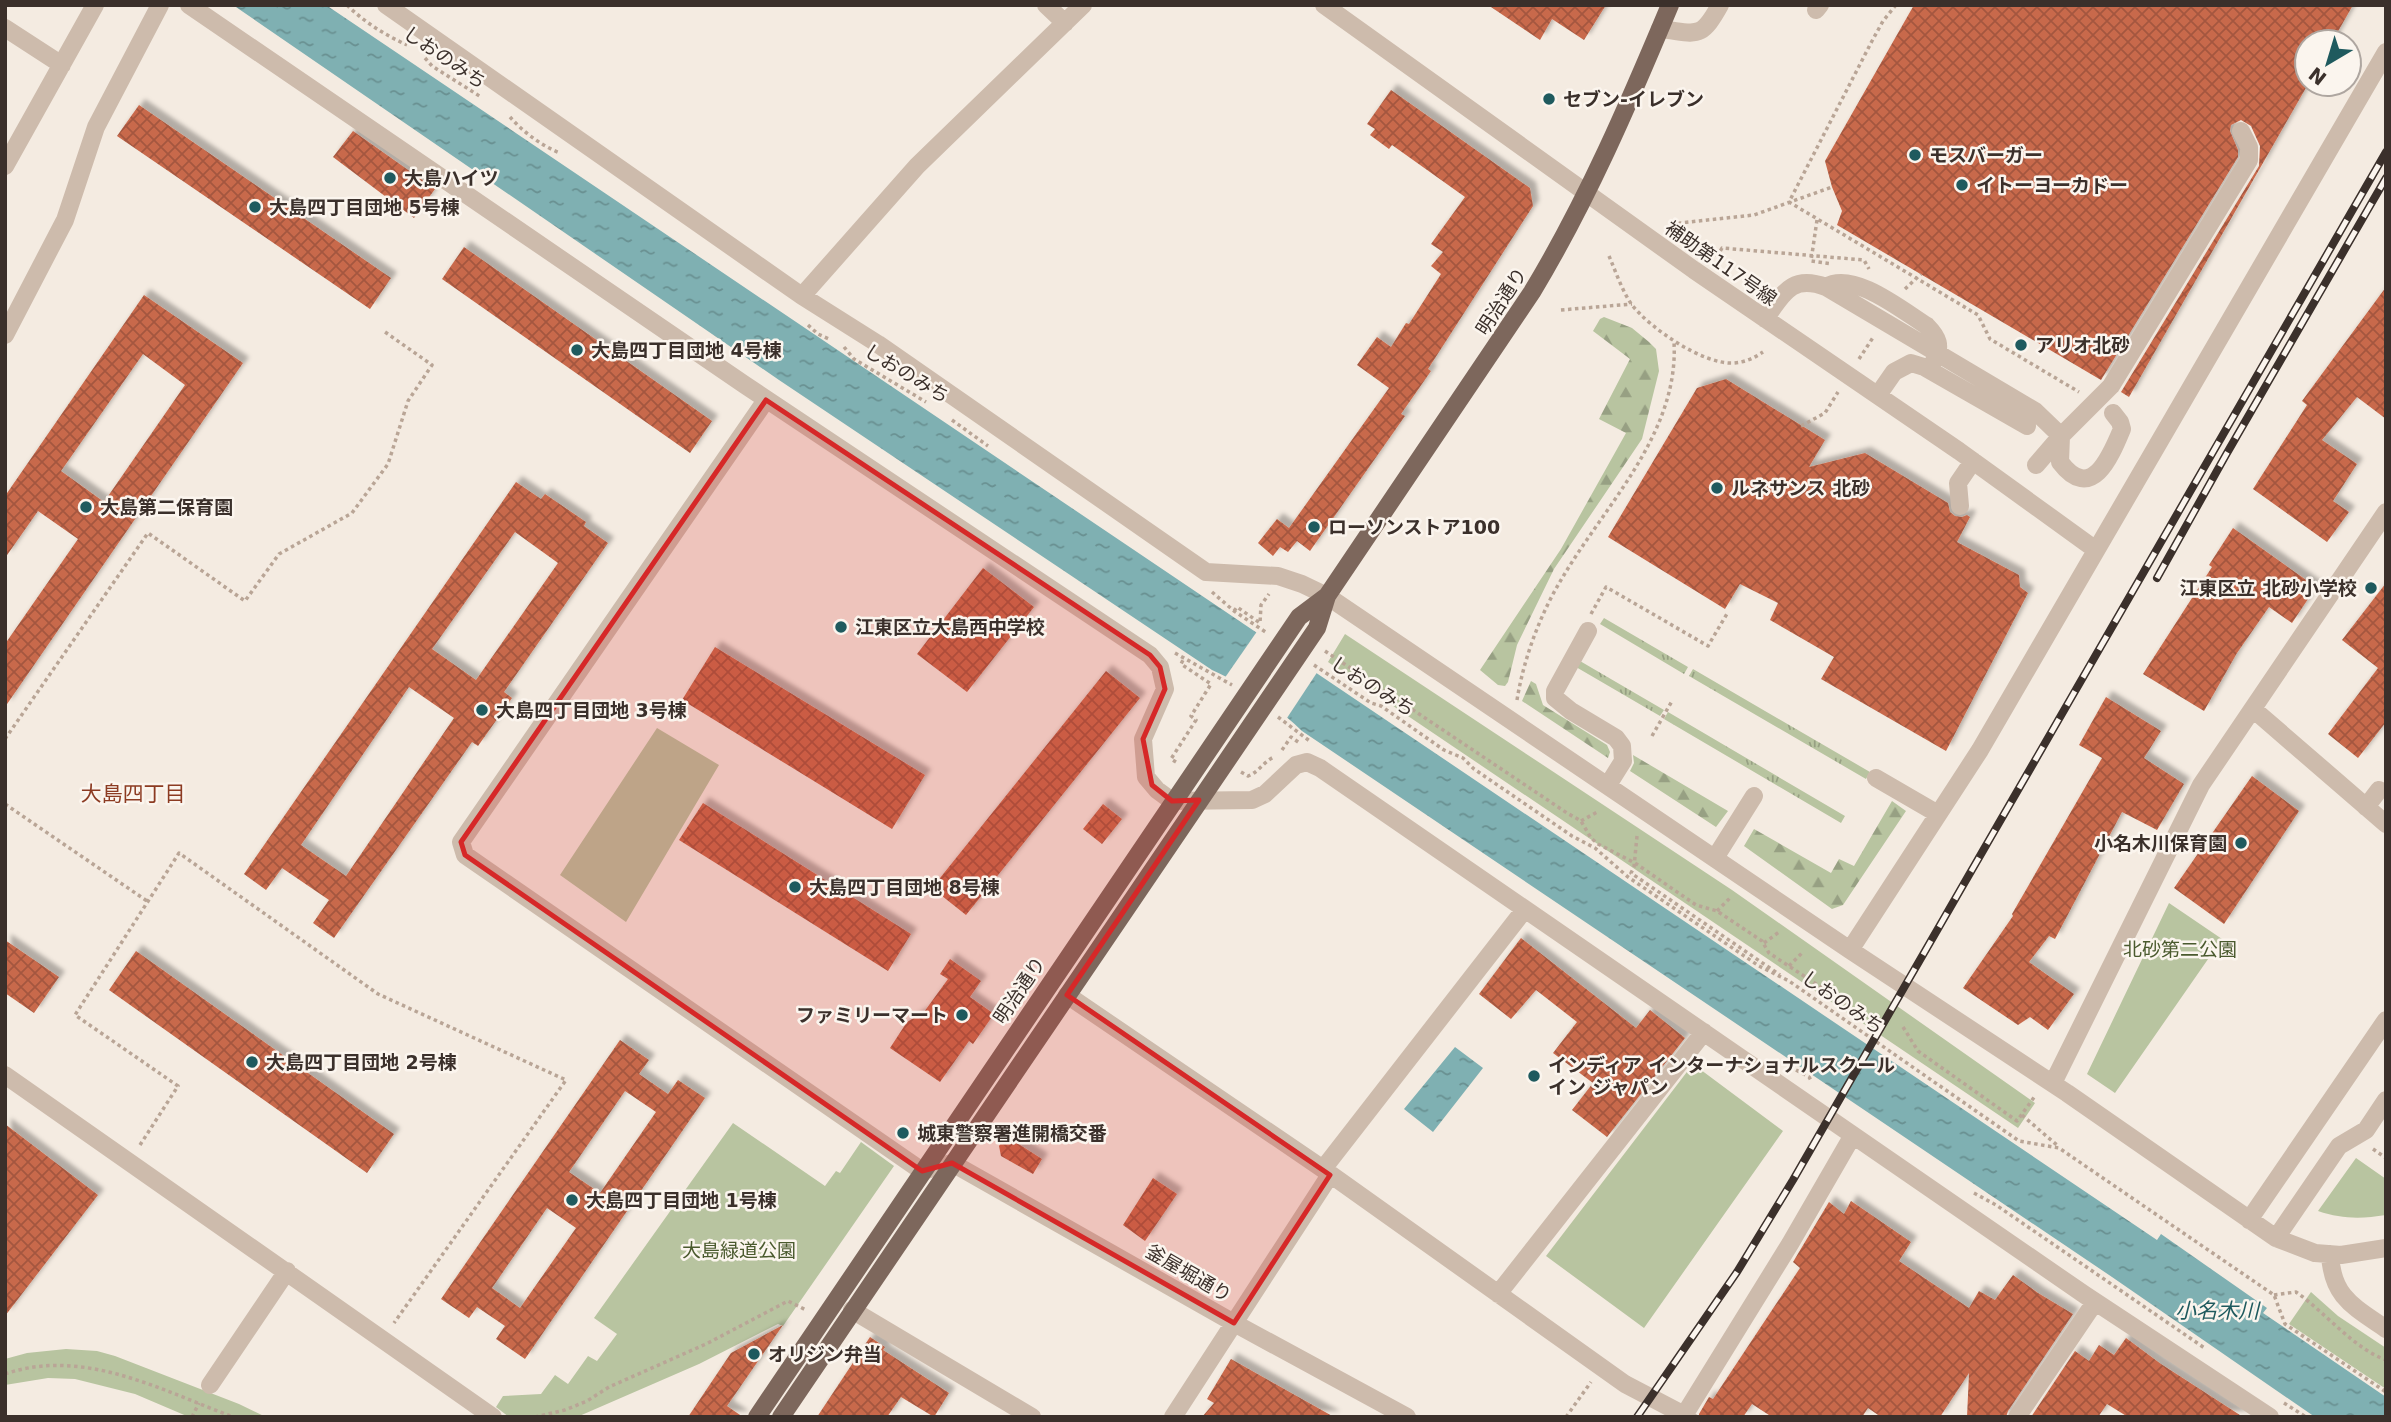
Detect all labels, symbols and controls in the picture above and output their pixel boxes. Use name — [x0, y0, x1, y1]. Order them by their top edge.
street label: しおのみち — [399, 21, 491, 93]
north arrow — [2293, 28, 2363, 98]
text: N — [2304, 63, 2331, 90]
place label: セブン-イレブン — [1563, 88, 1704, 110]
marker: セブン-イレブン — [1541, 91, 1557, 107]
place label: モスバーガー — [1929, 144, 2043, 166]
marker: モスバーガー — [1907, 147, 1923, 163]
place label: 大島ハイツ — [404, 167, 499, 189]
marker: 大島ハイツ — [382, 170, 398, 186]
place label: イトーヨーカドー — [1976, 174, 2128, 196]
marker: イトーヨーカドー — [1954, 177, 1970, 193]
place label: 大島四丁目団地 5号棟 — [269, 196, 460, 218]
marker: 大島四丁目団地 5号棟 — [247, 199, 263, 215]
street label: 補助第117号線 — [1661, 216, 1781, 310]
street label: 明治通り — [1471, 263, 1531, 339]
place label: アリオ北砂 — [2035, 334, 2130, 356]
marker: アリオ北砂 — [2013, 337, 2029, 353]
place label: 大島四丁目団地 4号棟 — [591, 339, 782, 361]
street label: しおのみち — [861, 339, 953, 407]
marker: 大島四丁目団地 4号棟 — [569, 342, 585, 358]
place label: ルネサンス 北砂 — [1731, 477, 1870, 499]
marker: ルネサンス 北砂 — [1709, 480, 1725, 496]
place label: 大島第二保育園 — [100, 496, 233, 518]
marker: 大島第二保育園 — [78, 499, 94, 515]
place label: ローソンストア100 — [1328, 516, 1500, 538]
marker: ローソンストア100 — [1306, 519, 1322, 535]
place label: 江東区立 北砂小学校 — [2179, 577, 2357, 599]
marker: 江東区立 北砂小学校 — [2363, 580, 2379, 596]
place label: 江東区立大島西中学校 — [855, 616, 1045, 638]
marker: 江東区立大島西中学校 — [833, 619, 849, 635]
street label: しおのみち — [1327, 651, 1419, 721]
place label: 大島四丁目団地 3号棟 — [496, 699, 687, 721]
marker: 大島四丁目団地 3号棟 — [474, 702, 490, 718]
district label: 大島四丁目 — [81, 782, 186, 806]
place label: 小名木川保育園 — [2094, 832, 2227, 854]
marker: 小名木川保育園 — [2233, 835, 2249, 851]
place label: 大島四丁目団地 8号棟 — [809, 876, 1000, 898]
marker: 大島四丁目団地 8号棟 — [787, 879, 803, 895]
park label: 北砂第二公園 — [2123, 938, 2237, 960]
street label: 明治通り — [989, 952, 1049, 1028]
street label: しおのみち — [1798, 966, 1888, 1038]
place label: ファミリーマート — [796, 1004, 948, 1026]
marker: ファミリーマート — [954, 1007, 970, 1023]
place label: 大島四丁目団地 2号棟 — [266, 1051, 457, 1073]
marker: 大島四丁目団地 2号棟 — [244, 1054, 260, 1070]
place label: インディア インターナショナルスクール イン ジャパン — [1548, 1054, 1895, 1098]
marker: インディア インターナショナルスクール イン ジャパン — [1526, 1068, 1542, 1084]
place label: 城東警察署進開橋交番 — [917, 1122, 1107, 1144]
marker: 城東警察署進開橋交番 — [895, 1125, 911, 1141]
place label: 大島四丁目団地 1号棟 — [586, 1189, 777, 1211]
marker: 大島四丁目団地 1号棟 — [564, 1192, 580, 1208]
park label: 大島緑道公園 — [682, 1239, 796, 1261]
street label: 釜屋堀通り — [1142, 1240, 1236, 1306]
water label: 小名木川 — [2175, 1299, 2261, 1323]
place label: オリジン弁当 — [768, 1343, 882, 1365]
marker: オリジン弁当 — [746, 1346, 762, 1362]

